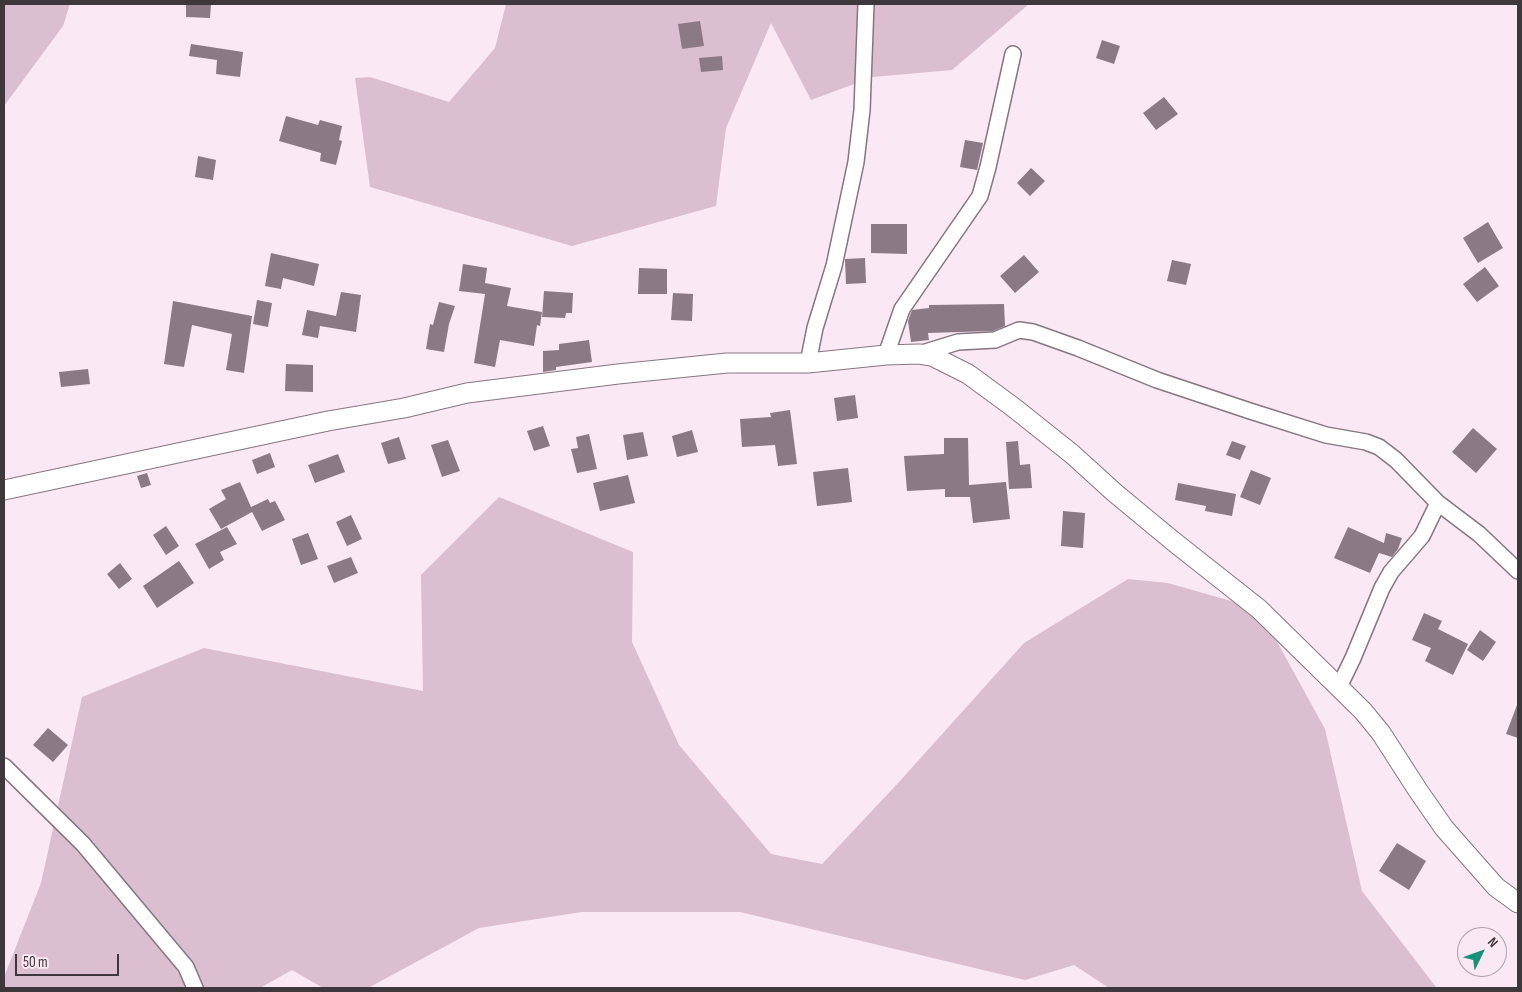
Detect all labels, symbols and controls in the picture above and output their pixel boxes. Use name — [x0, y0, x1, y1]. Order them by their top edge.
north arrow — [1457, 927, 1507, 977]
text: N — [1484, 934, 1502, 951]
scale bar — [18, 944, 121, 976]
text: 50 m — [23, 953, 48, 972]

